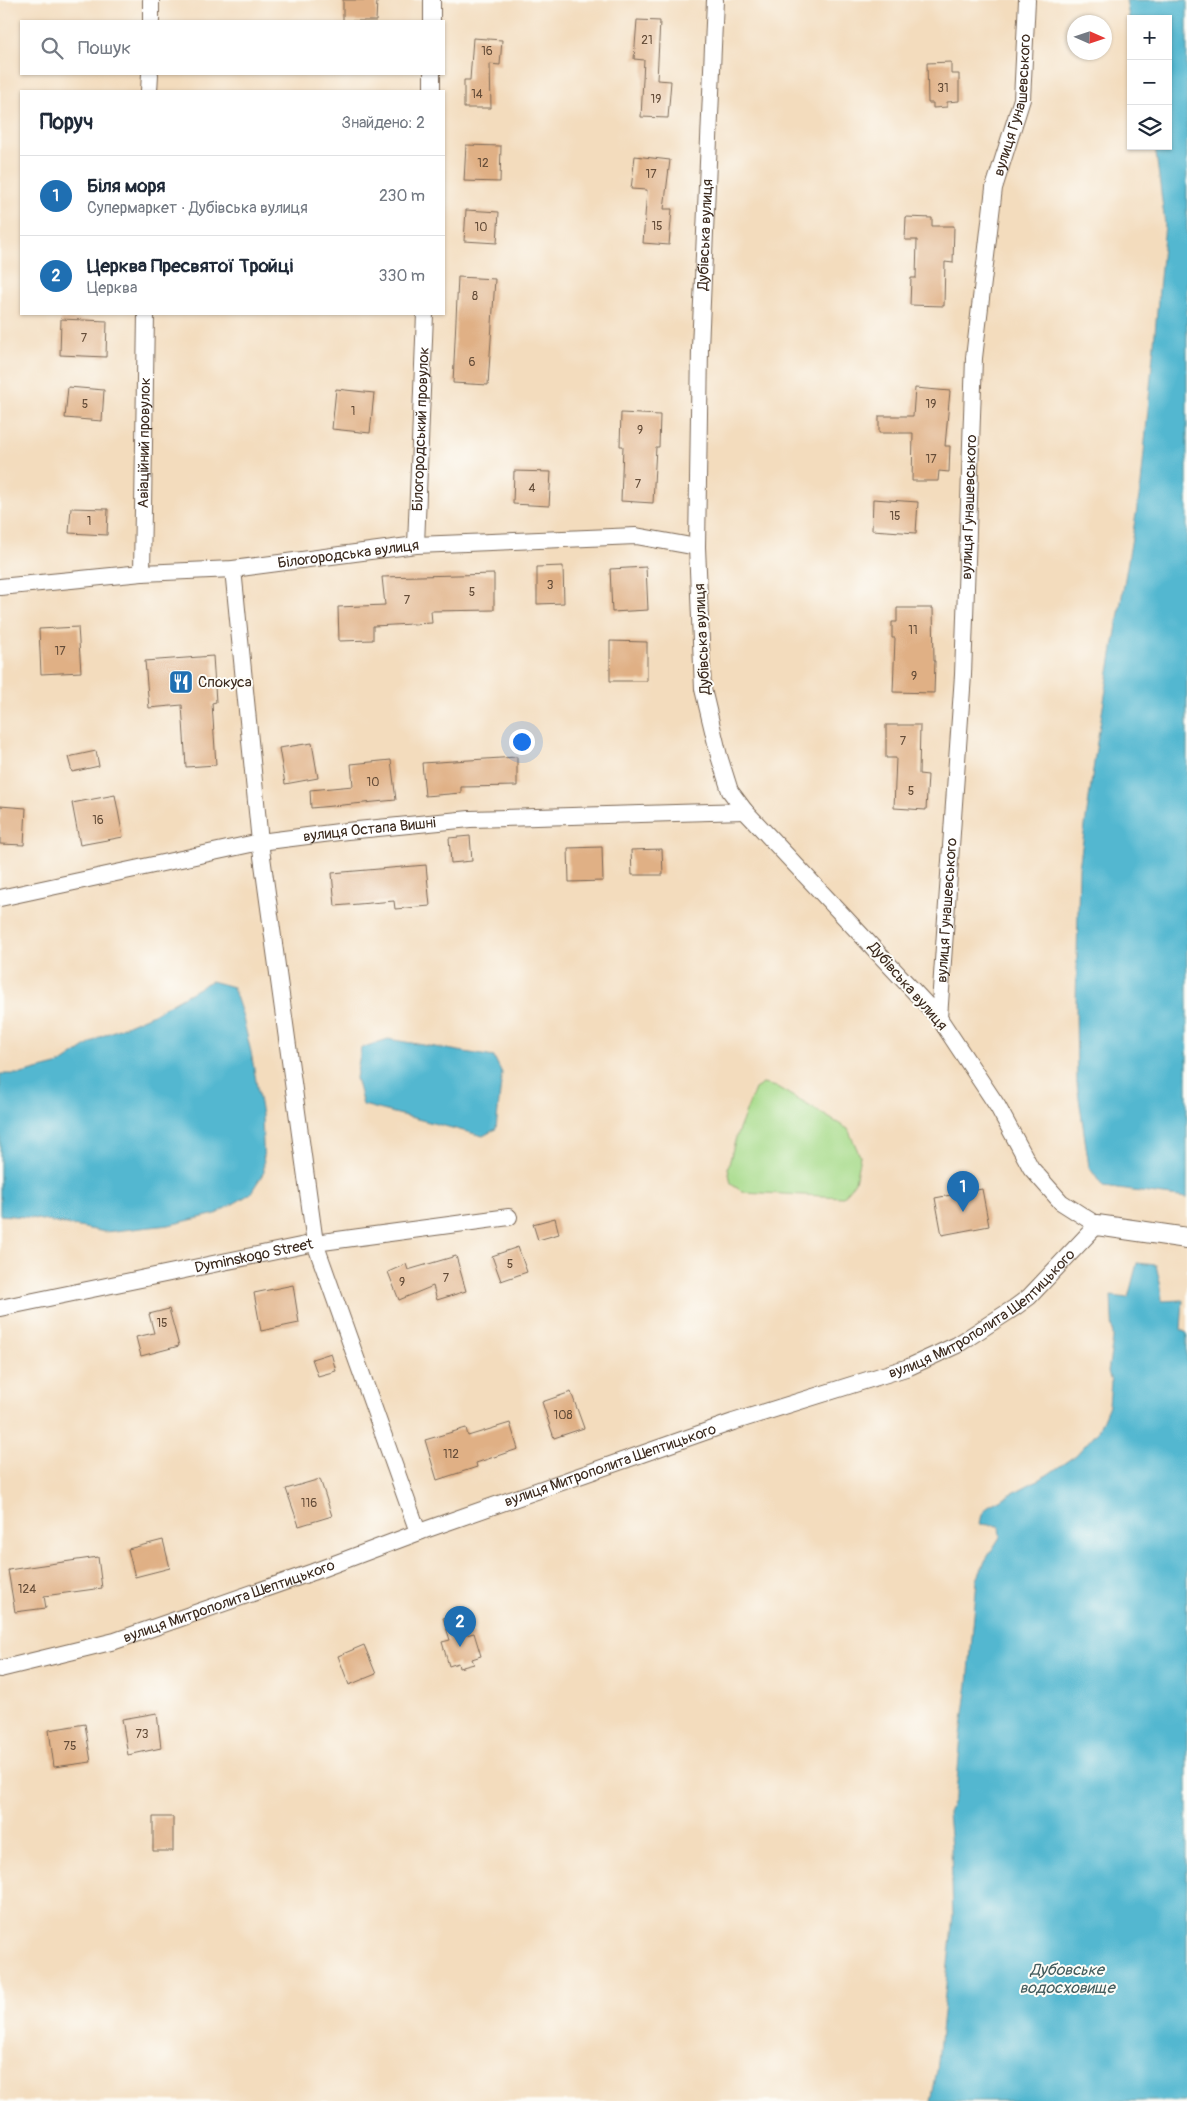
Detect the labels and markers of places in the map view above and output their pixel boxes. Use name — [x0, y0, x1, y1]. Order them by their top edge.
restaurant icon: Спокуса — [168, 669, 194, 695]
place label: Спокуса — [198, 673, 252, 692]
pin: 1 — [947, 1171, 979, 1212]
pin: 2 — [444, 1606, 476, 1647]

